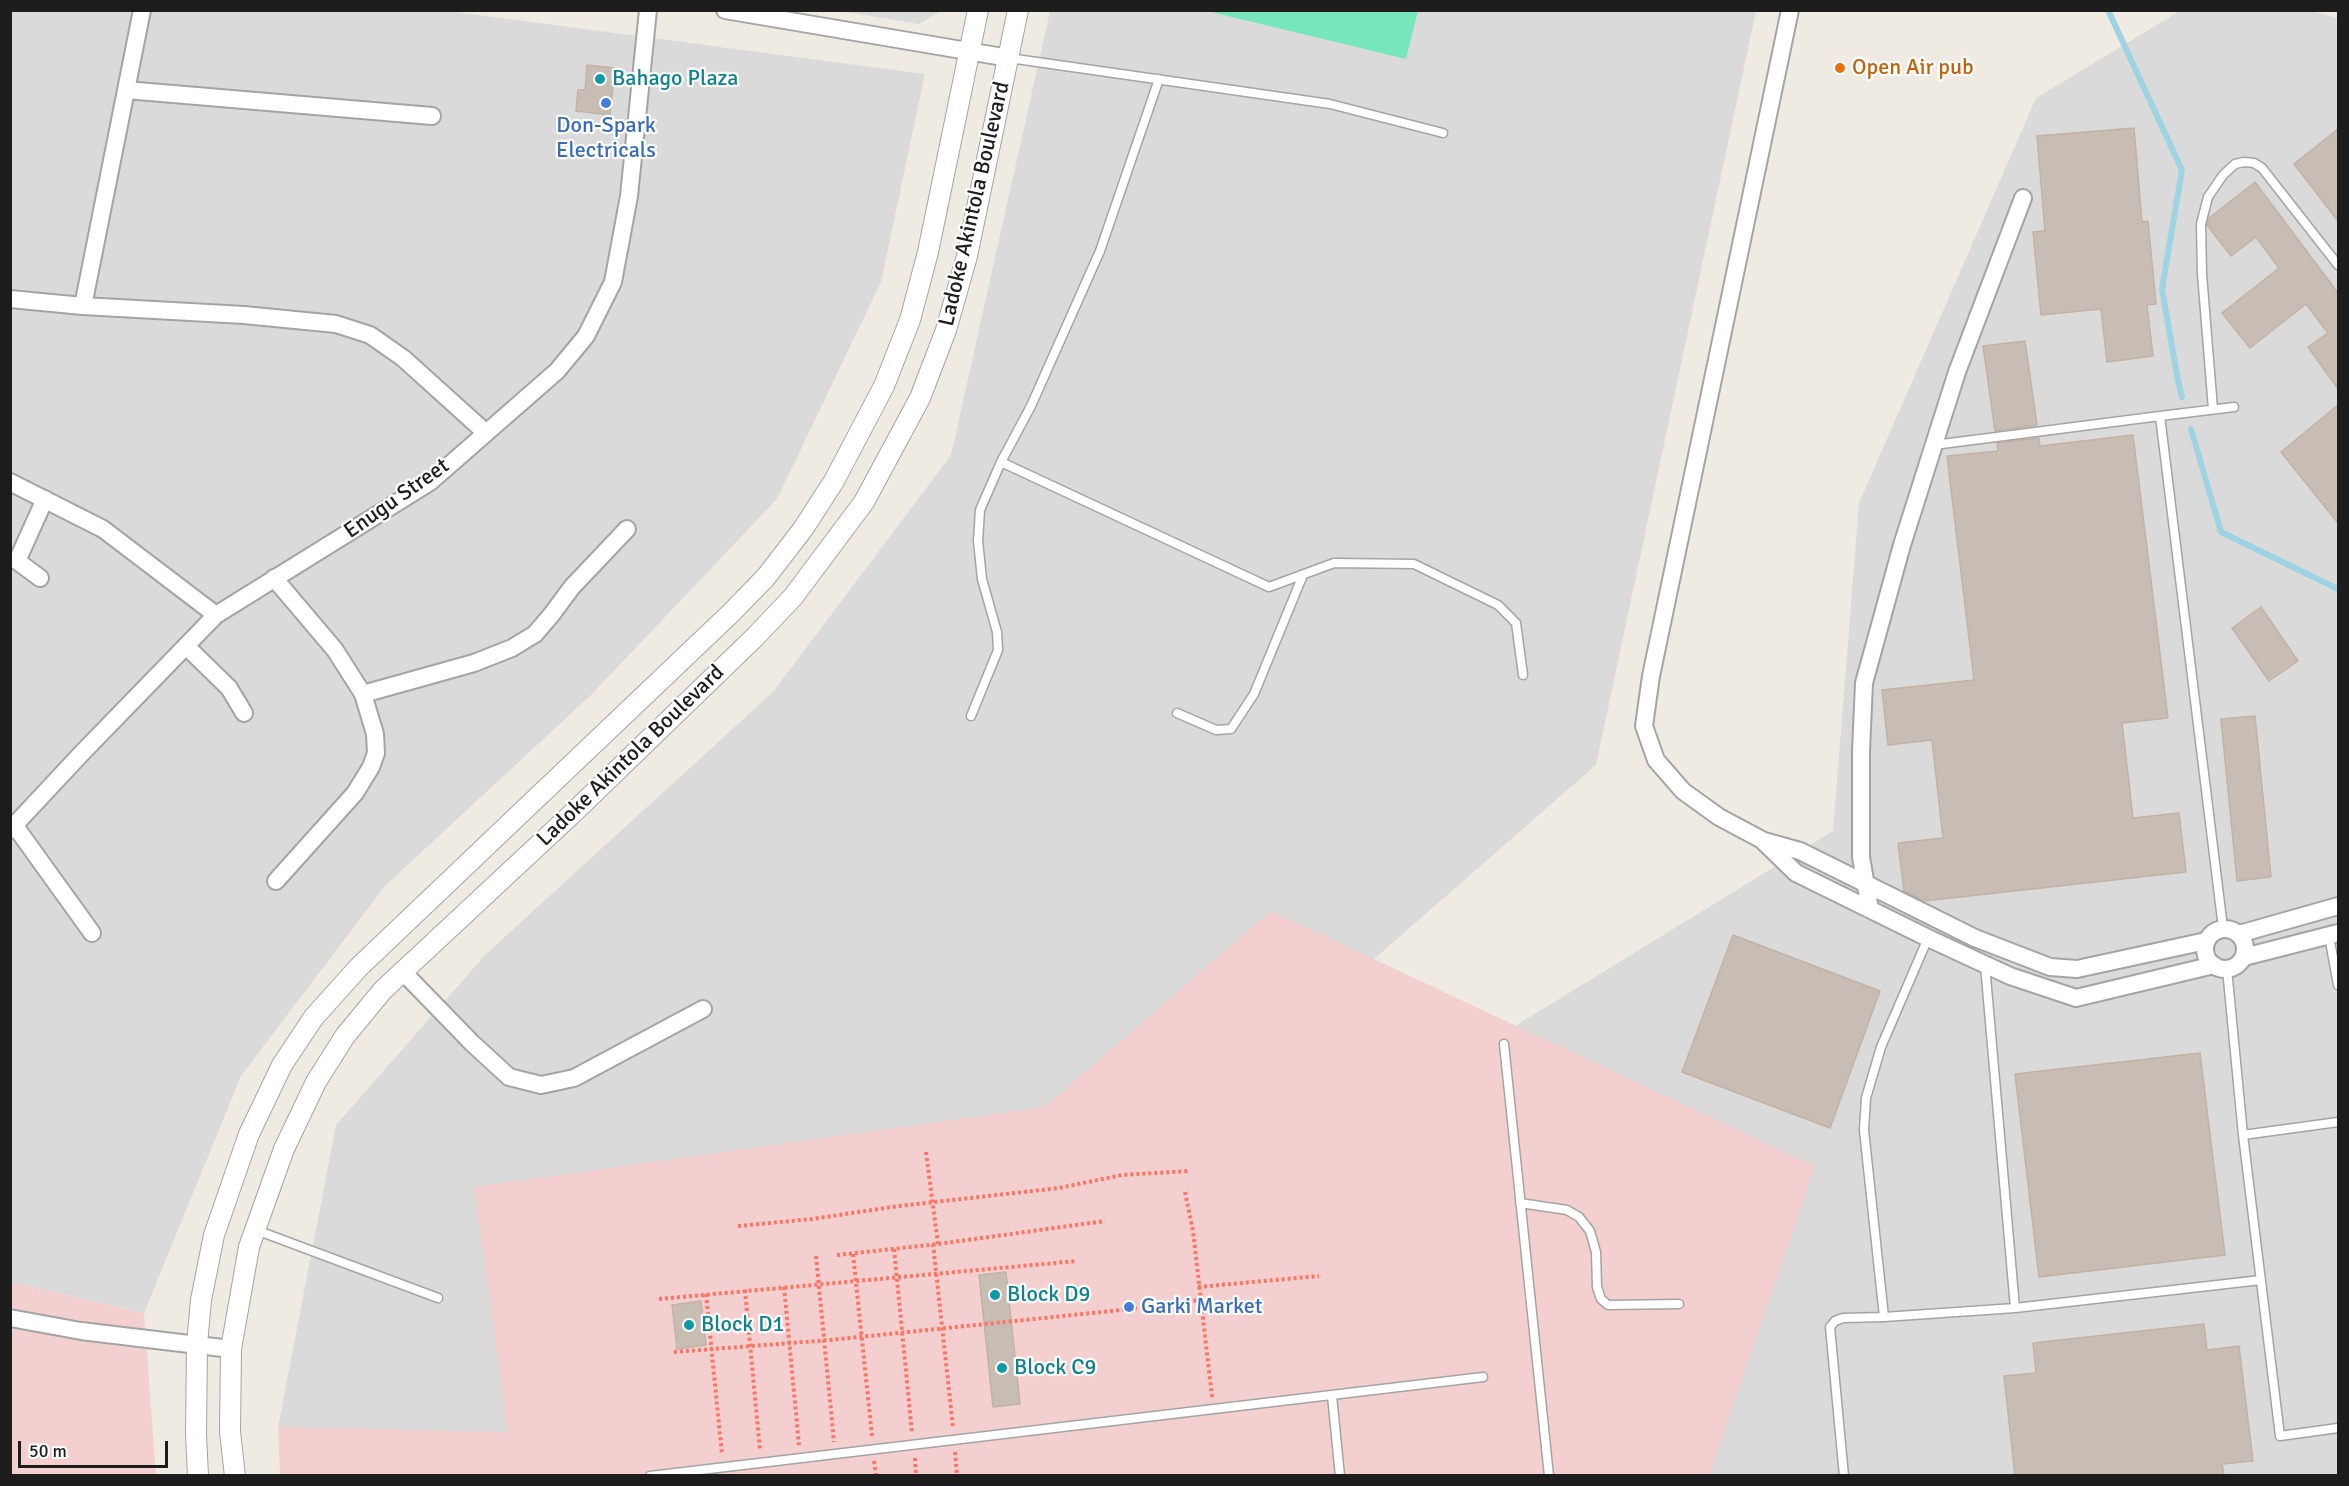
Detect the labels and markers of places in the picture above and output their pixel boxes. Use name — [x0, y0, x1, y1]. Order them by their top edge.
place label: Open Air pub — [1852, 55, 1974, 81]
marker: Open Air pub — [1833, 61, 1847, 75]
place label: Bahago Plaza — [612, 66, 739, 92]
marker: Bahago Plaza — [593, 72, 607, 86]
marker: Don-Spark Electricals — [599, 96, 613, 110]
place label: Don-Spark Electricals — [556, 113, 656, 164]
place label: Block D9 — [1007, 1282, 1090, 1308]
marker: Block D9 — [988, 1288, 1002, 1302]
place label: Garki Market — [1141, 1294, 1262, 1320]
marker: Garki Market — [1122, 1300, 1136, 1314]
place label: Block D1 — [701, 1312, 784, 1338]
marker: Block D1 — [682, 1318, 696, 1332]
place label: Block C9 — [1014, 1355, 1096, 1381]
marker: Block C9 — [995, 1361, 1009, 1375]

